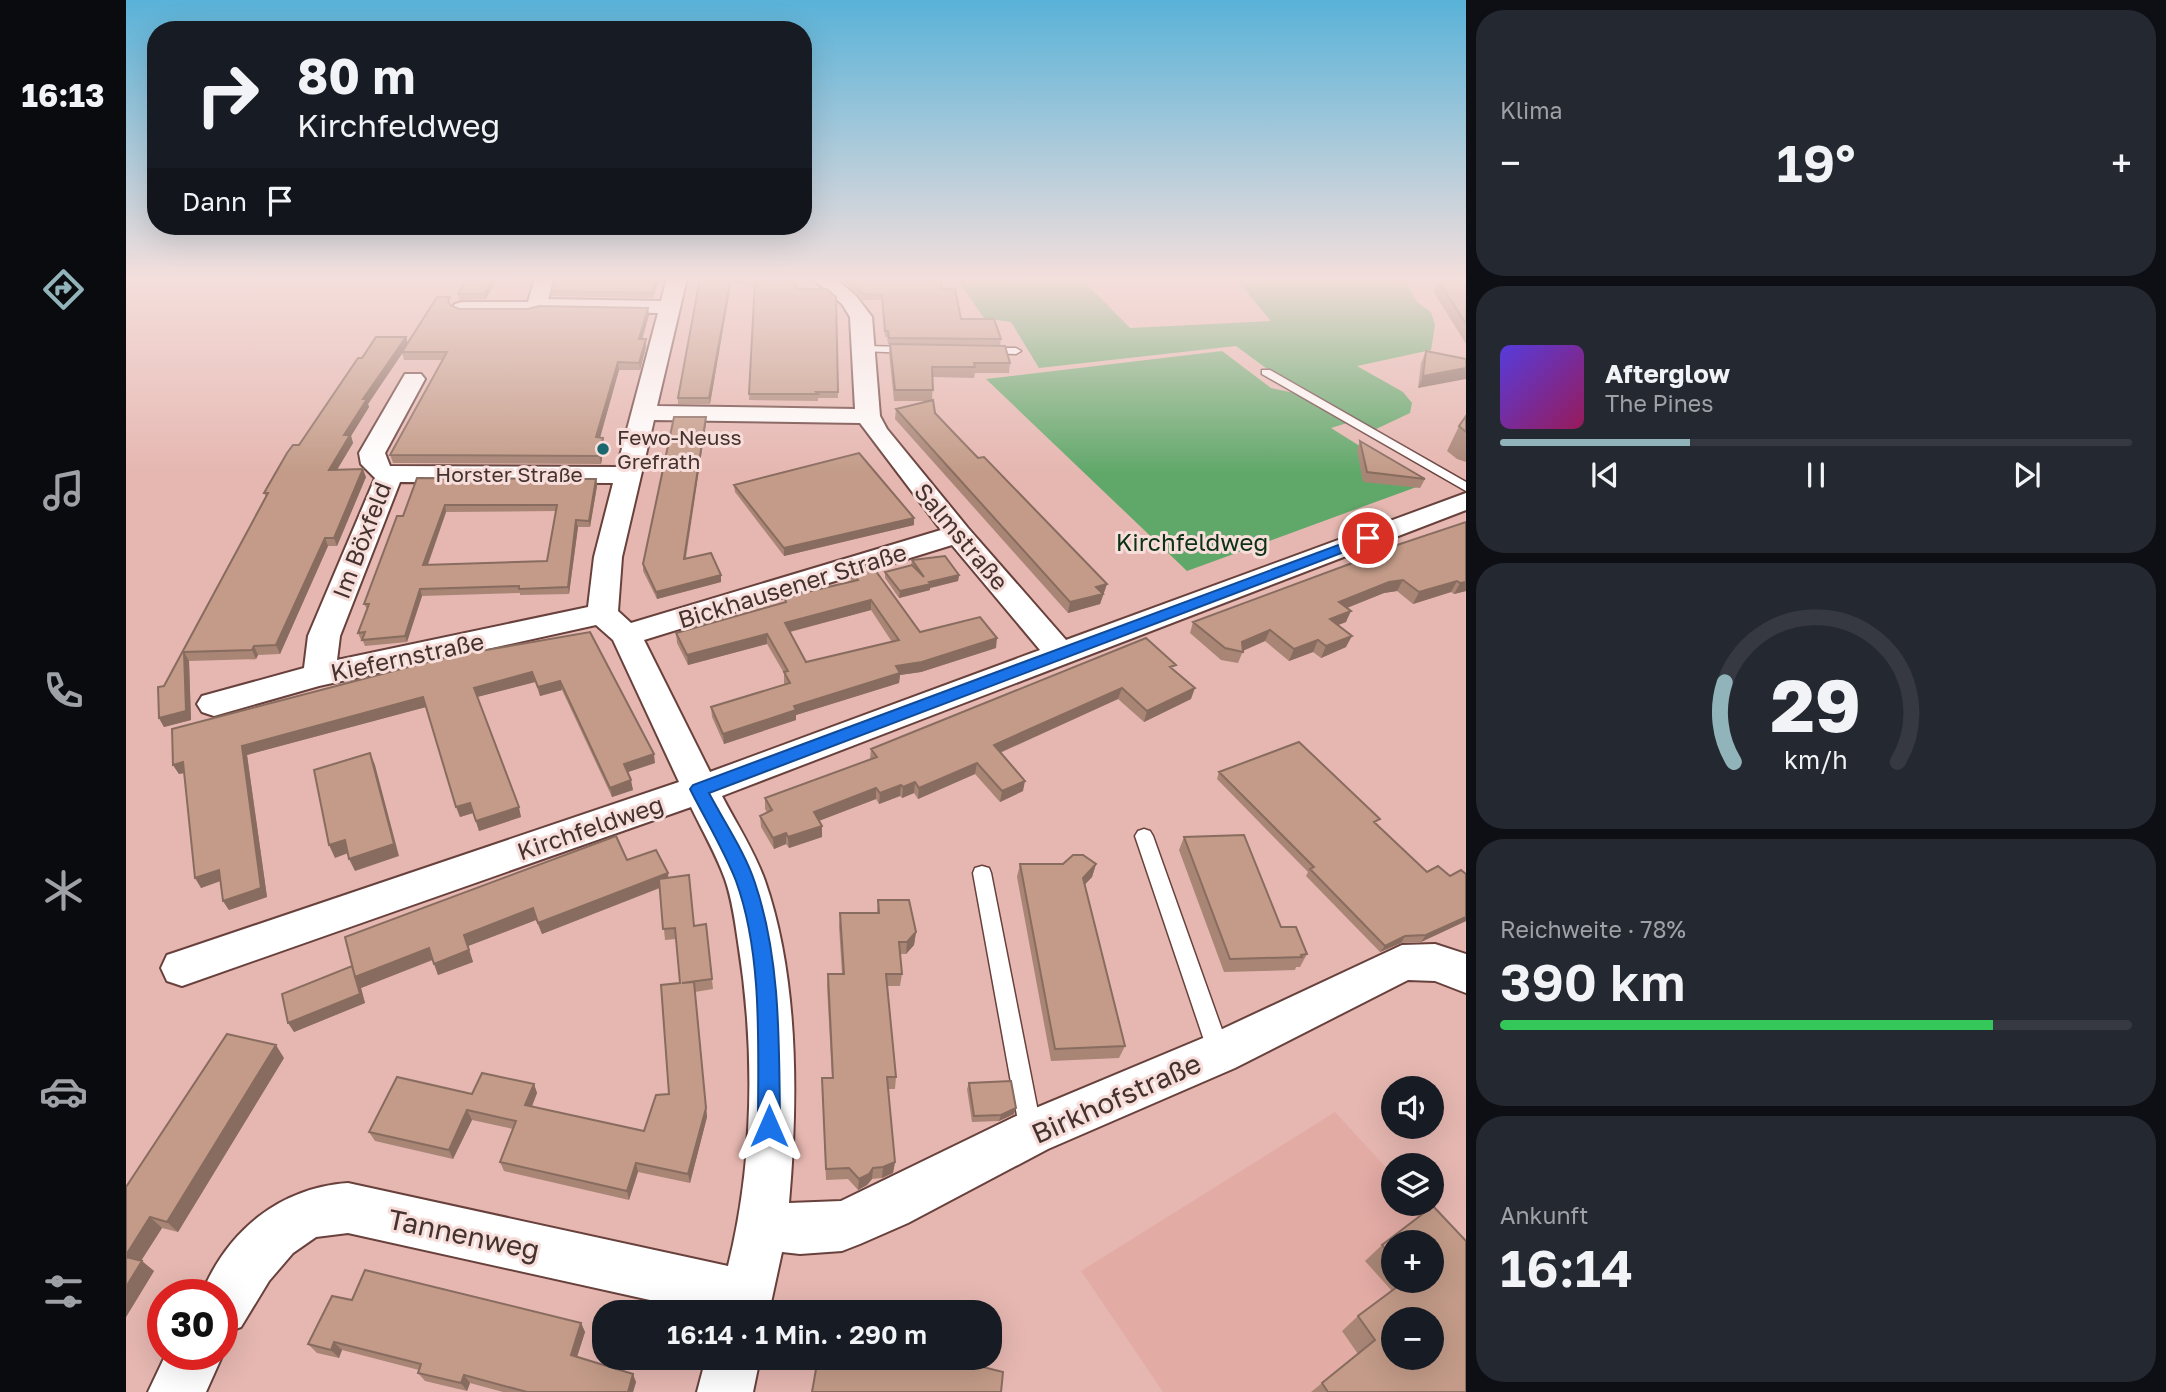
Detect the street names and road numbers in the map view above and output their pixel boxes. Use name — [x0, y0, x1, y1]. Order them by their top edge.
street label: Horster Straße — [435, 461, 583, 487]
street label: Salmstraße — [909, 477, 1015, 595]
street label: Im Böxfeld — [325, 478, 397, 602]
street label: Bickhausener Straße — [674, 536, 910, 634]
street label: Kiefernstraße — [328, 626, 486, 686]
street label: Kirchfeldweg — [513, 788, 667, 866]
street label: Birkhofstraße — [1026, 1046, 1206, 1150]
street label: Tannenweg — [385, 1202, 543, 1266]

